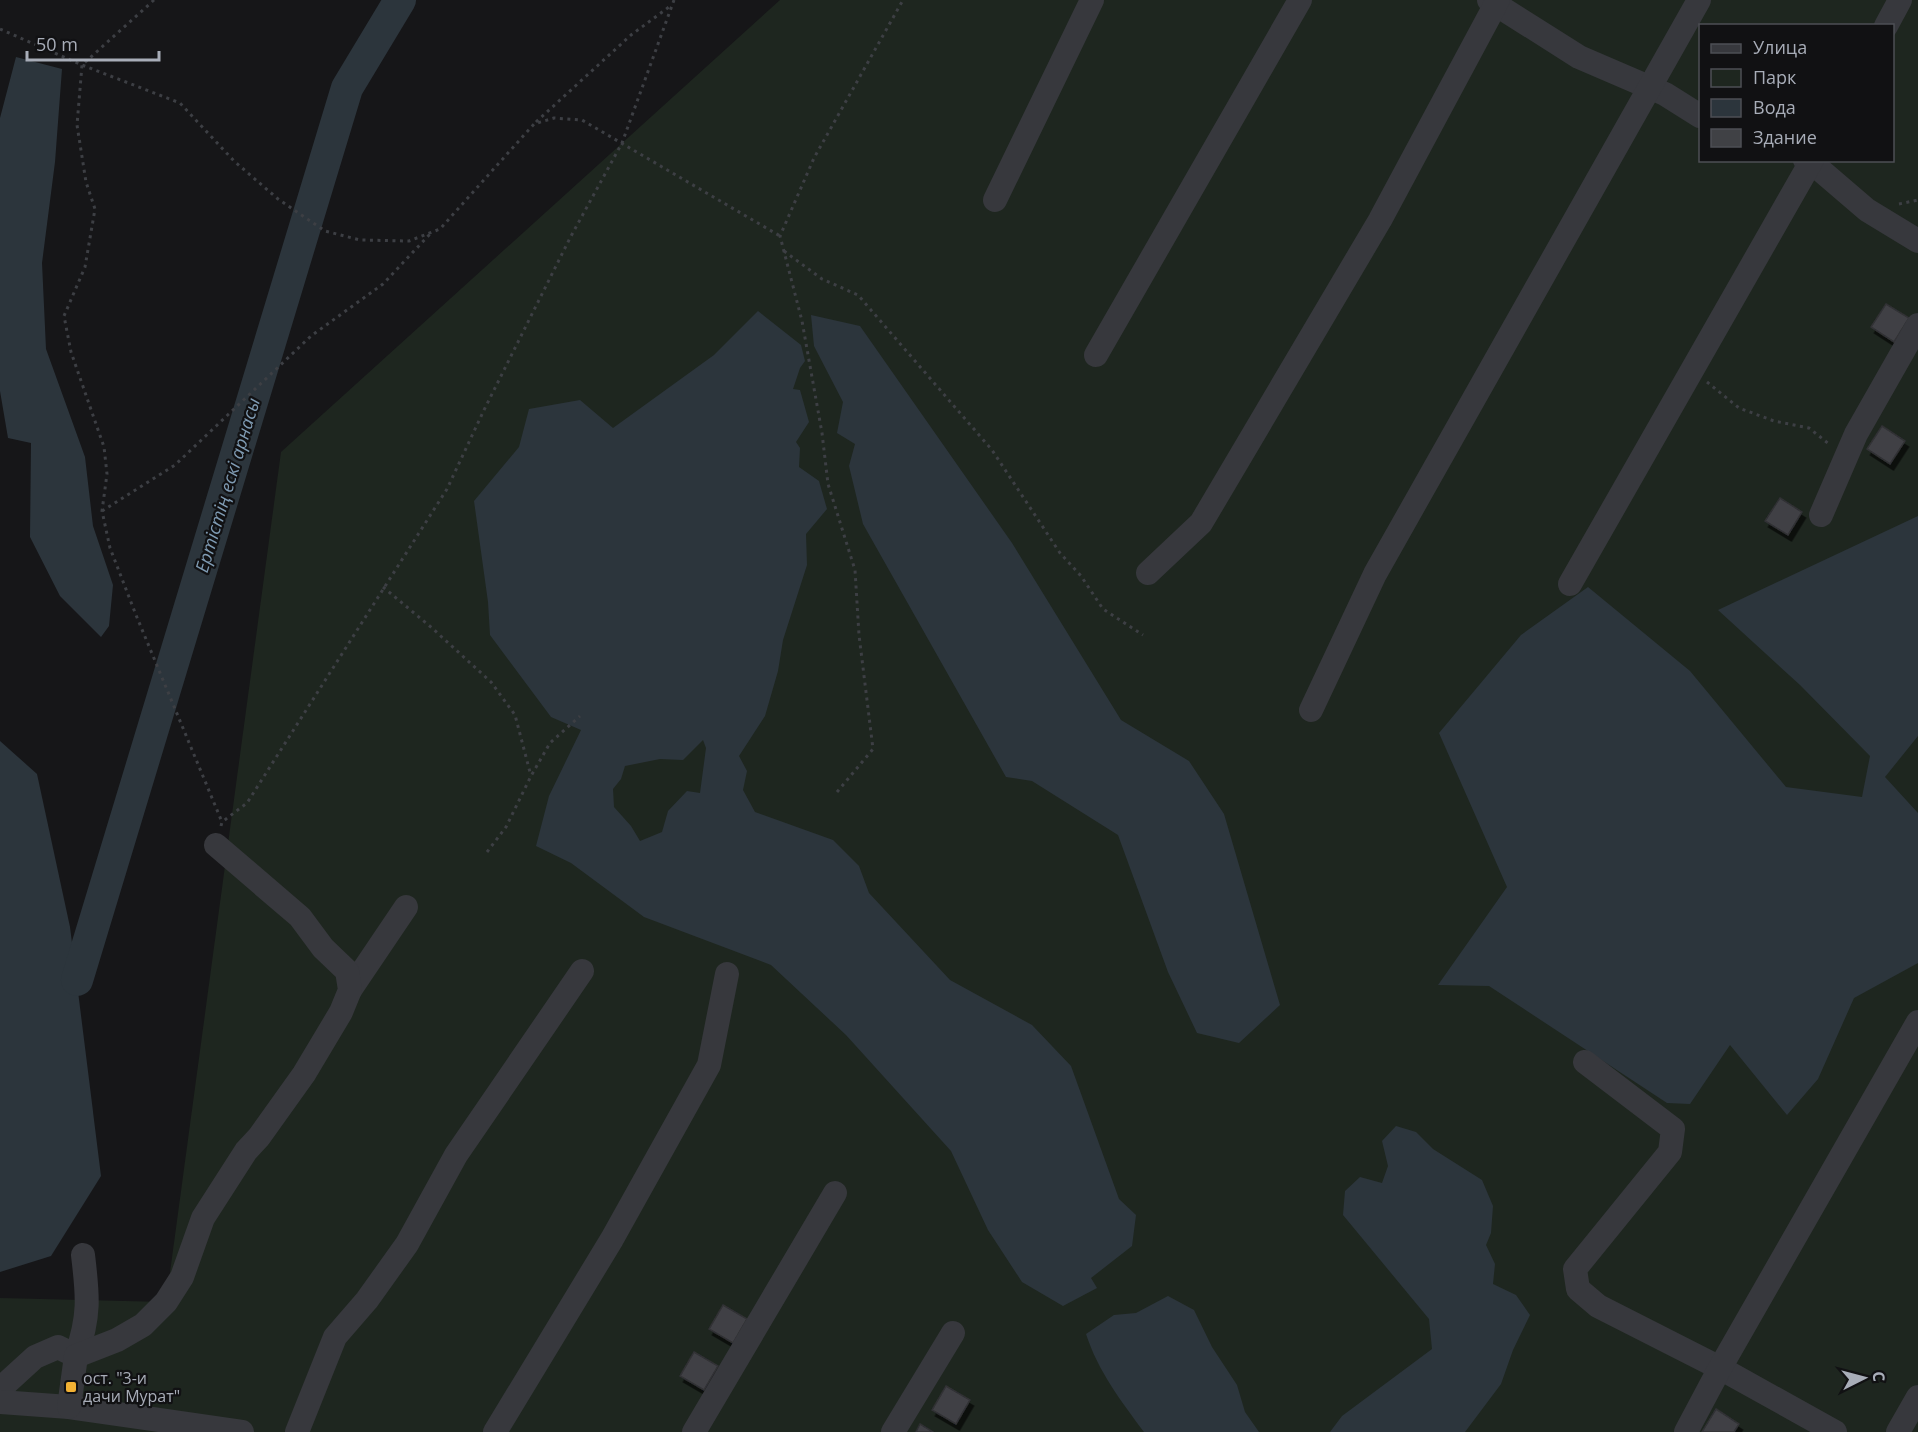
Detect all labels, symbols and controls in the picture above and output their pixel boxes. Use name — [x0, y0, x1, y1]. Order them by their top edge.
scale bar — [27, 24, 159, 62]
legend — [1699, 24, 1894, 162]
text: 50 m — [36, 32, 78, 56]
text: Улица — [1753, 35, 1807, 59]
text: Парк — [1753, 65, 1797, 89]
text: Вода — [1753, 95, 1796, 119]
text: Здание — [1753, 125, 1817, 149]
water label: Ертістің ескі арнасы — [189, 395, 265, 575]
north arrow — [1834, 1348, 1894, 1408]
place label: ост. "3-и дачи Мурат" — [83, 1367, 180, 1407]
text: С — [1867, 1370, 1890, 1383]
marker: ост. "3-и дачи Мурат" — [64, 1380, 78, 1394]

